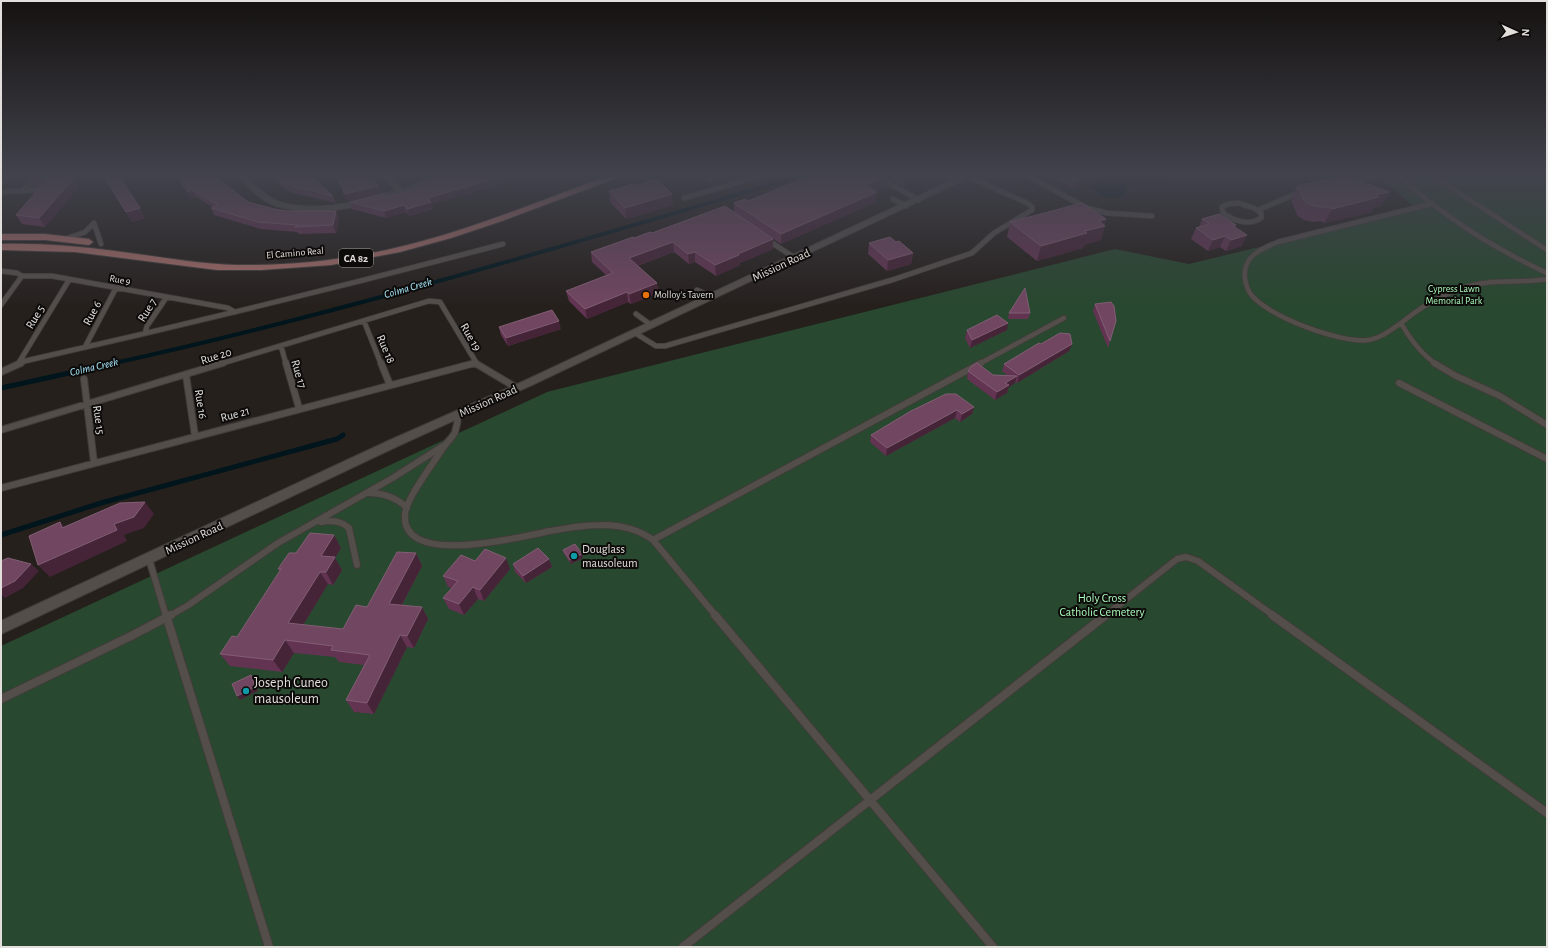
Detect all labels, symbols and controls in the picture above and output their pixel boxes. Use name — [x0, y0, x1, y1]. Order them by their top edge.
north arrow — [1496, 12, 1536, 52]
text: N — [1520, 28, 1531, 37]
street label: El Camino Real — [266, 246, 324, 260]
street label: Mission Road — [750, 246, 812, 284]
road number: CA 82 — [339, 249, 373, 267]
street label: Rue 9 — [109, 273, 132, 287]
water label: Colma Creek — [383, 276, 433, 300]
park label: Cypress Lawn Memorial Park — [1426, 284, 1483, 306]
marker: Molloy's Tavern — [641, 290, 651, 300]
place label: Molloy's Tavern — [654, 290, 713, 300]
street label: Rue 7 — [135, 296, 159, 324]
street label: Rue 6 — [81, 299, 103, 327]
street label: Rue 5 — [23, 303, 47, 331]
street label: Rue 19 — [458, 321, 484, 353]
street label: Rue 18 — [375, 333, 397, 365]
street label: Rue 20 — [199, 346, 233, 366]
water label: Colma Creek — [69, 356, 119, 378]
street label: Rue 17 — [289, 358, 309, 390]
street label: Mission Road — [457, 383, 519, 419]
street label: Rue 16 — [193, 388, 209, 420]
street label: Rue 21 — [219, 404, 251, 424]
street label: Rue 15 — [91, 405, 107, 435]
street label: Mission Road — [163, 519, 225, 557]
place label: Douglass mausoleum — [582, 543, 638, 569]
marker: Douglass mausoleum — [569, 551, 579, 561]
park label: Holy Cross Catholic Cemetery — [1059, 592, 1145, 619]
place label: Joseph Cuneo mausoleum — [254, 676, 328, 706]
marker: Joseph Cuneo mausoleum — [241, 686, 251, 696]

